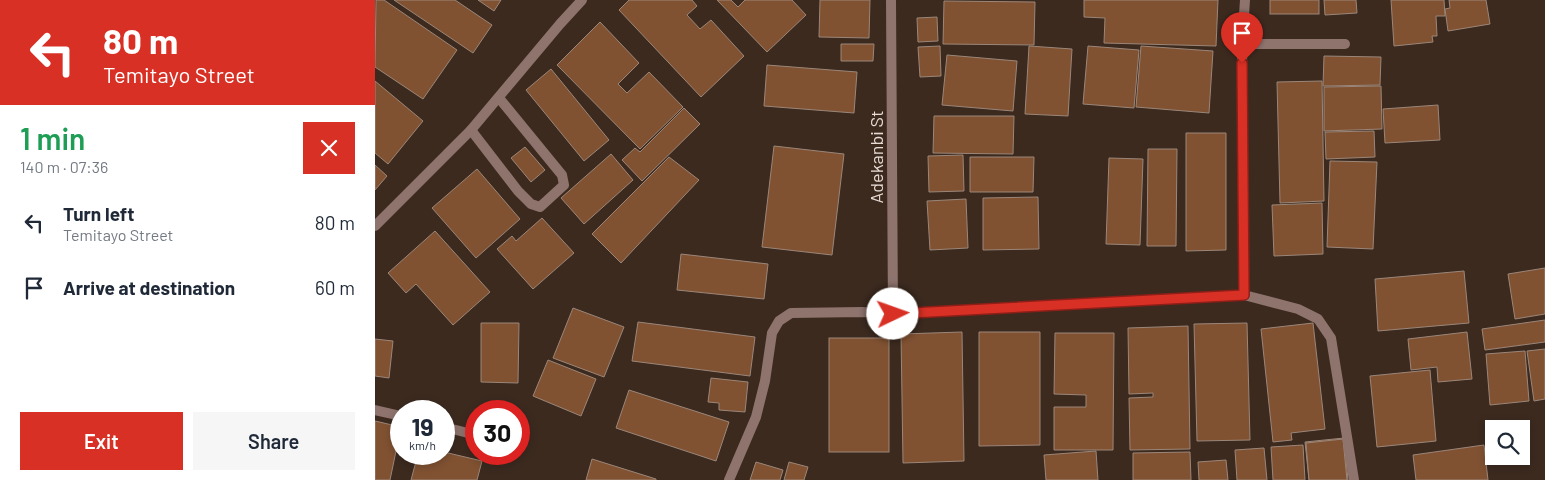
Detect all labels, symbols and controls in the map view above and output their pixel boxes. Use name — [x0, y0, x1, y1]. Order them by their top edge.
pin — [1221, 12, 1263, 63]
text: 80 m — [103, 19, 178, 61]
icon: arrive — [1228, 19, 1256, 47]
icon: left — [20, 20, 85, 85]
text: Temitayo Street — [103, 61, 255, 87]
street label: Adekanbi St — [865, 111, 887, 203]
text: 1 min — [20, 120, 85, 156]
button: close — [303, 122, 355, 174]
text: 140 m · 07:36 — [20, 157, 108, 176]
text: Turn left — [63, 202, 134, 225]
icon: left — [20, 209, 48, 237]
text: 80 m — [315, 211, 355, 234]
text: Temitayo Street — [63, 225, 173, 244]
icon: arrive — [20, 274, 48, 302]
text: Arrive at destination — [63, 276, 235, 299]
text: 60 m — [315, 276, 355, 299]
position arrow — [866, 287, 918, 339]
speed limit sign: 30 — [465, 400, 530, 465]
text: 19 — [411, 411, 434, 441]
button: Exit — [20, 412, 183, 470]
button: Share — [193, 412, 355, 470]
map controls — [1485, 420, 1530, 465]
button: search — [1485, 420, 1530, 465]
text: km/h — [409, 438, 436, 452]

